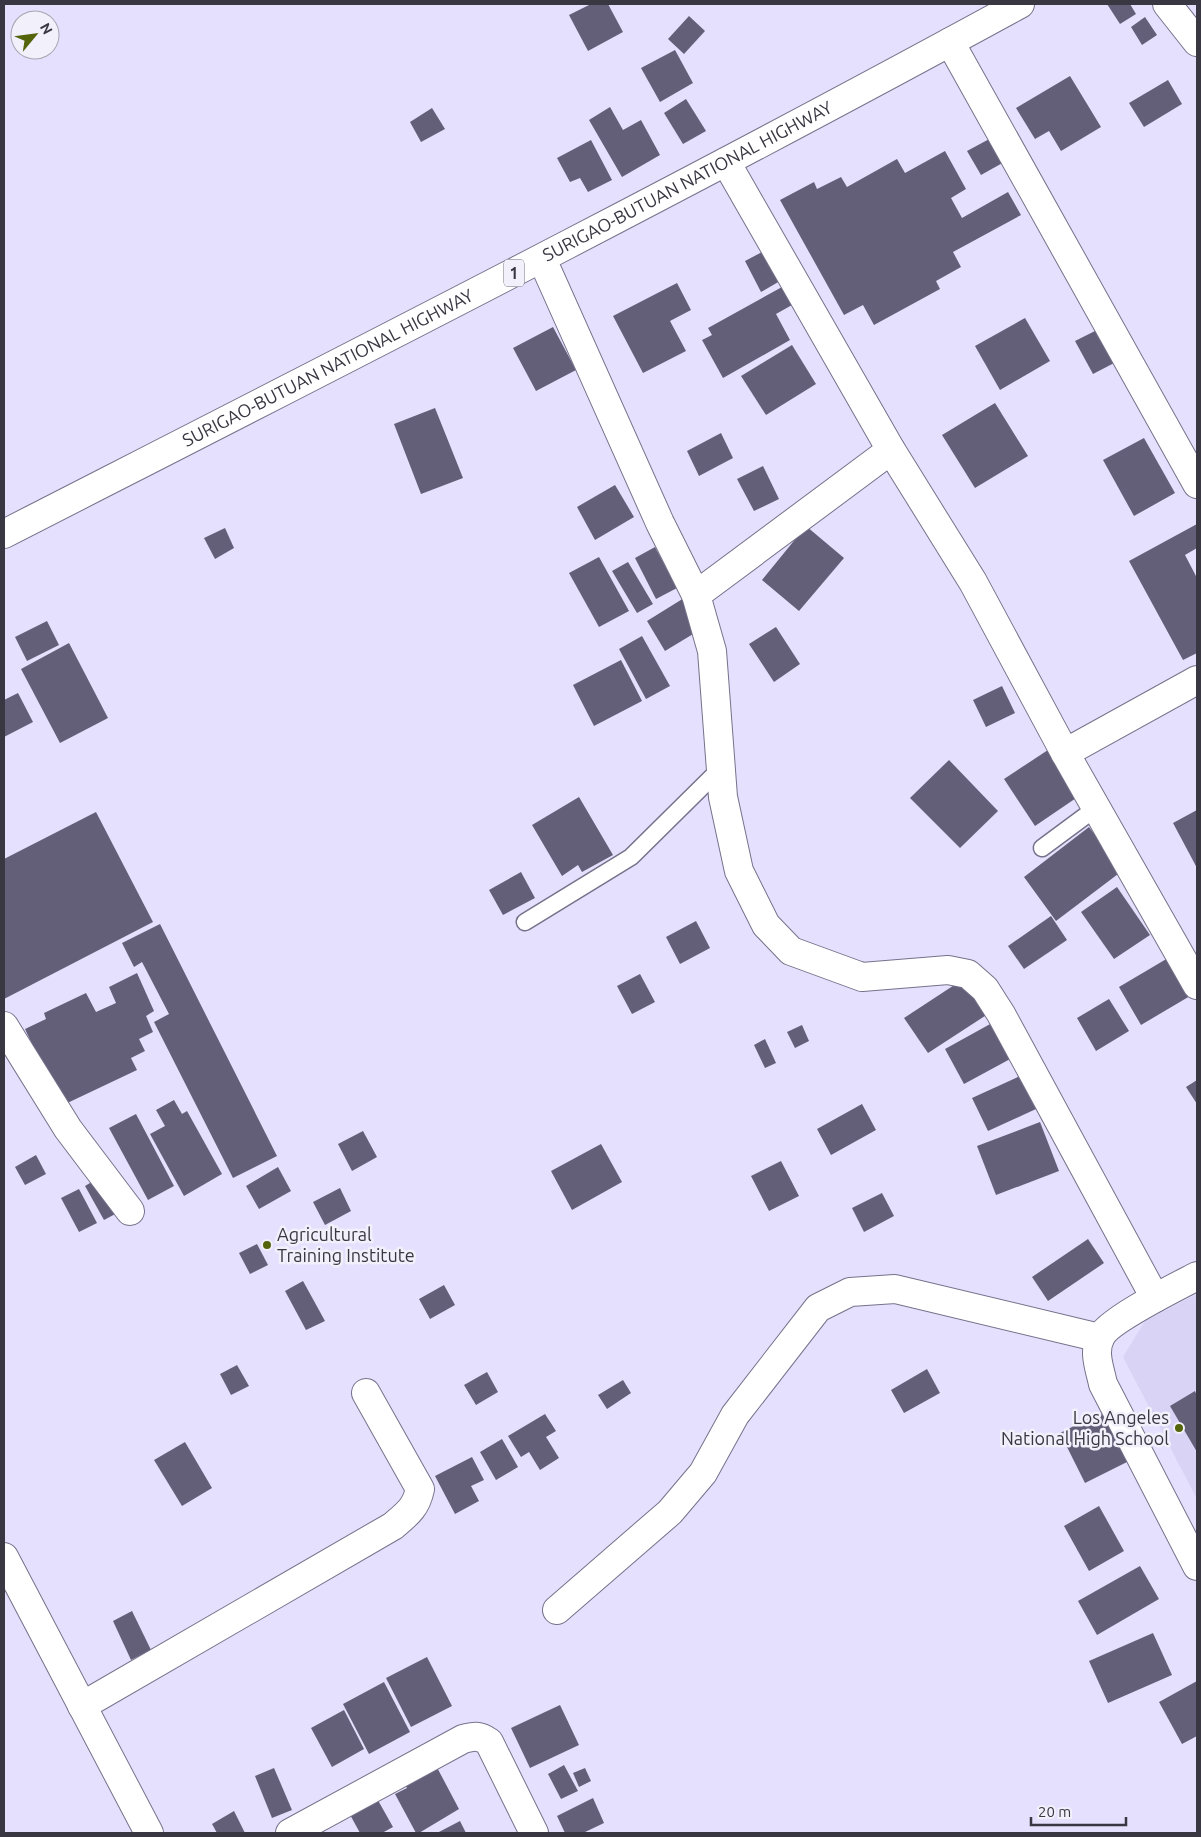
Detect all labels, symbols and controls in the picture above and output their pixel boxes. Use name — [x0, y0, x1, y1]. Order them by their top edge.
north arrow — [10, 10, 60, 60]
text: N — [37, 20, 56, 37]
street label: SURIGAO-BUTUAN NATIONAL HIGHWAY — [539, 96, 836, 265]
road number: 1 — [504, 260, 524, 286]
street label: SURIGAO-BUTUAN NATIONAL HIGHWAY — [179, 284, 477, 450]
place label: Agricultural Training Institute — [277, 1224, 415, 1265]
marker: Agricultural Training Institute — [261, 1239, 273, 1251]
place label: Los Angeles National High School — [1001, 1407, 1169, 1448]
marker: Los Angeles National High School — [1173, 1422, 1185, 1434]
scale bar — [1031, 1794, 1126, 1826]
text: 20 m — [1038, 1803, 1071, 1820]

